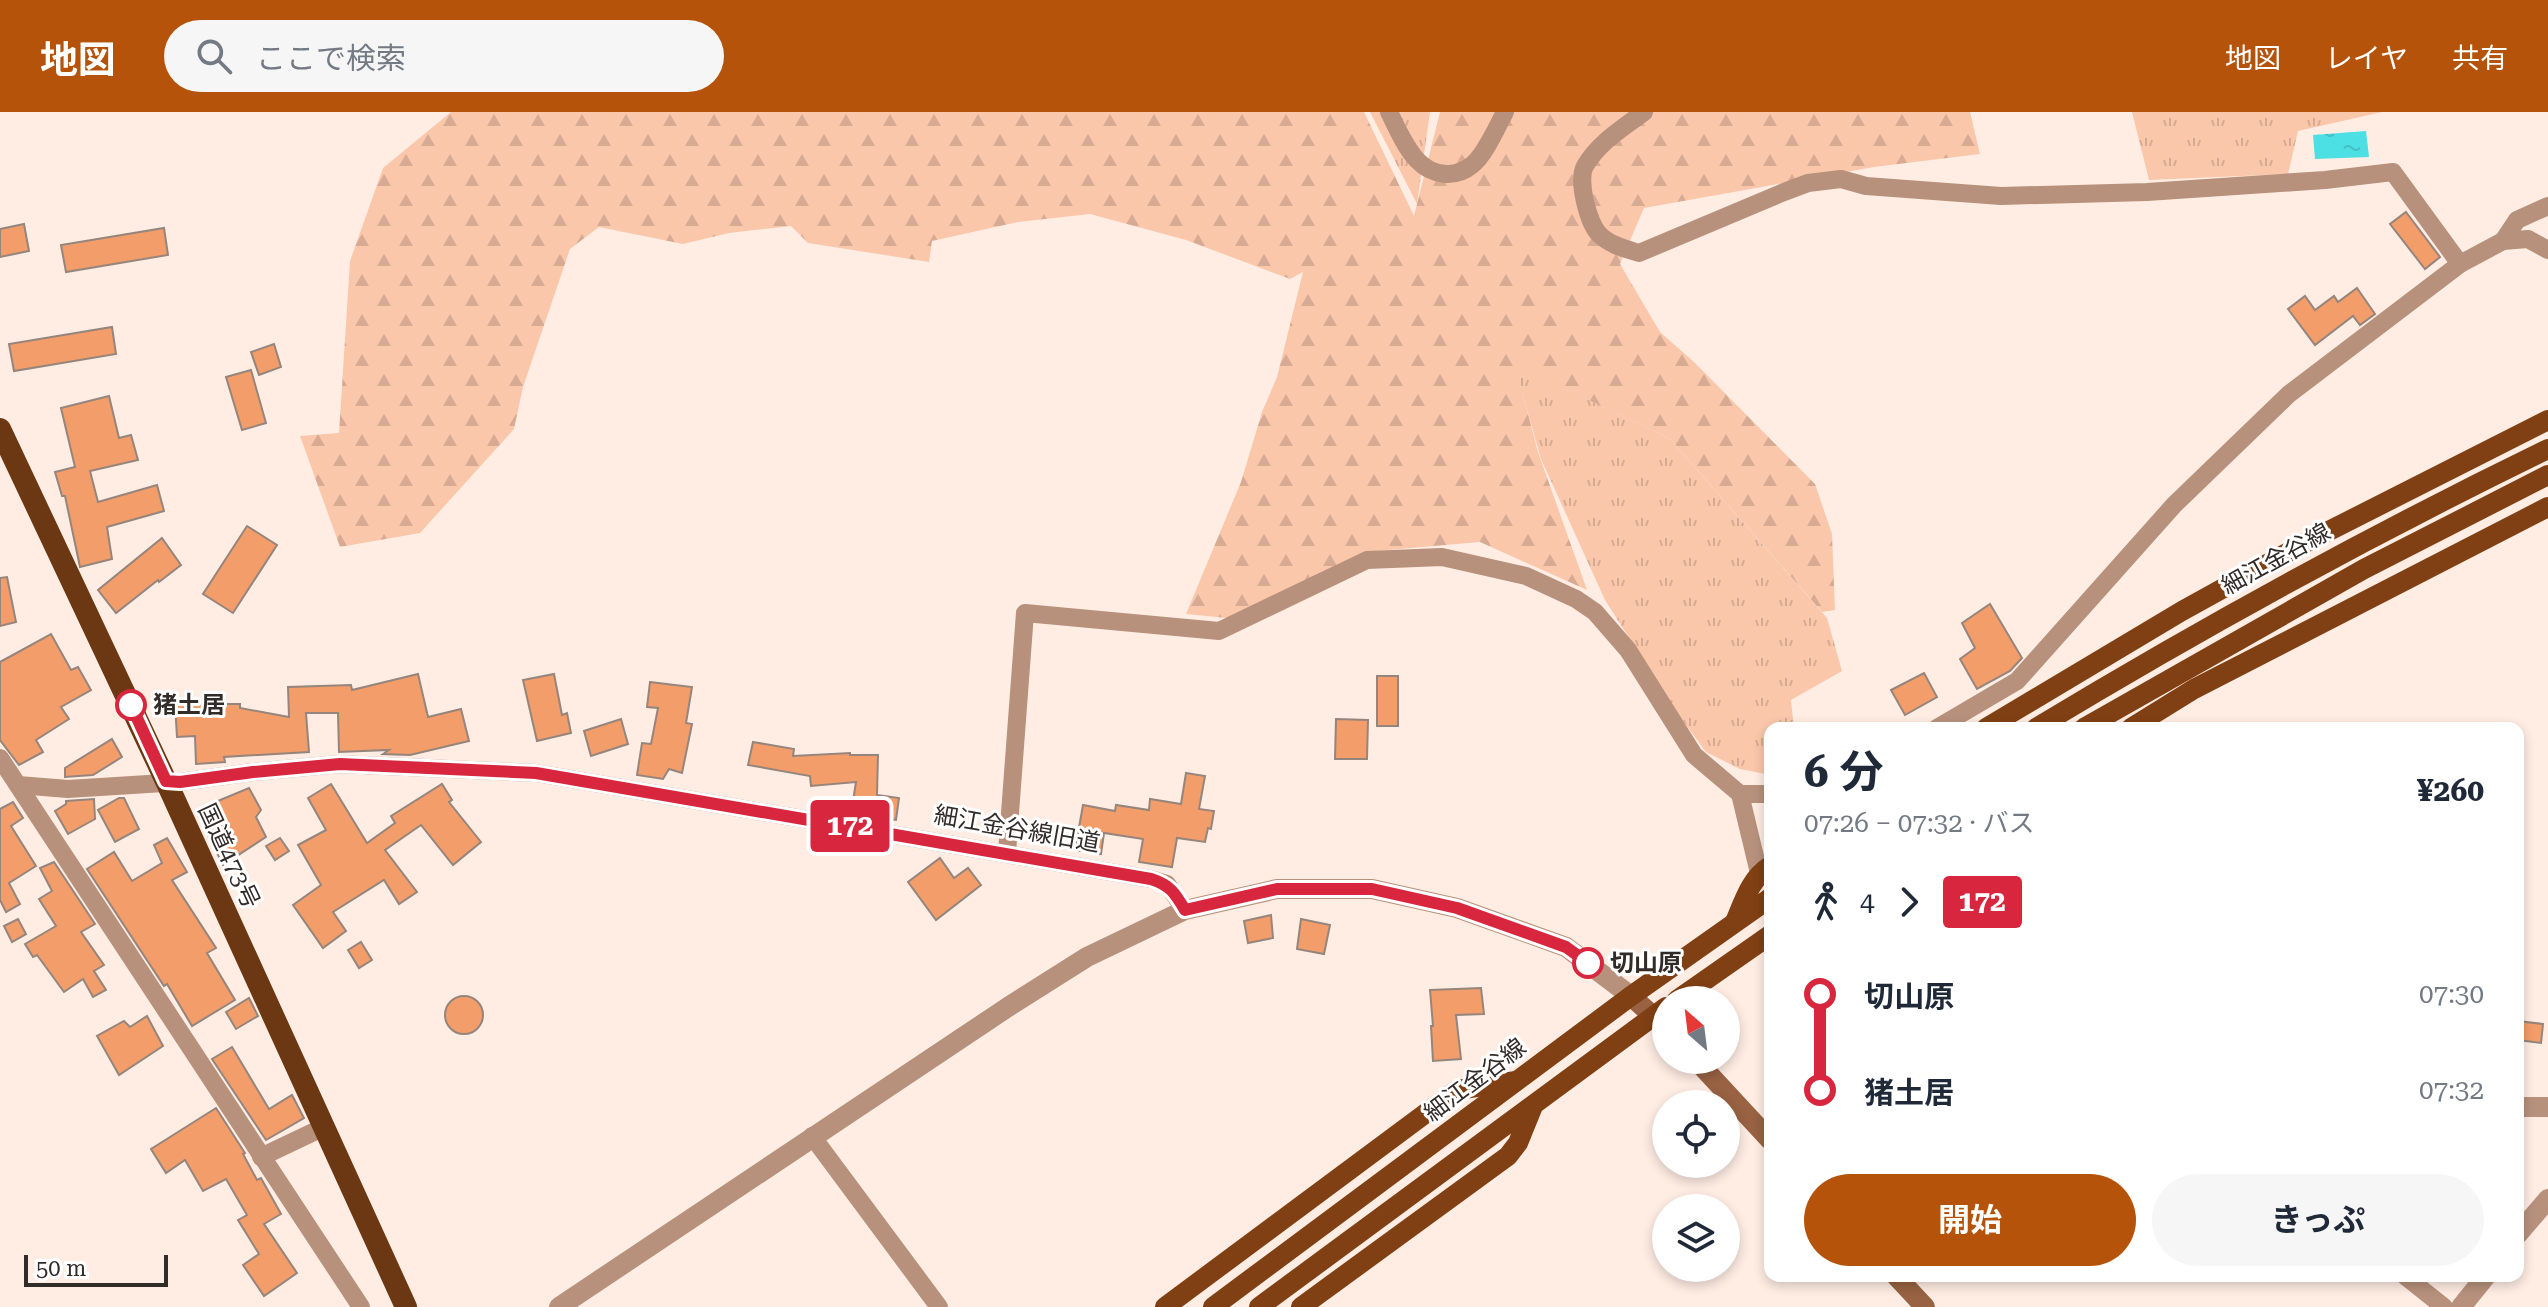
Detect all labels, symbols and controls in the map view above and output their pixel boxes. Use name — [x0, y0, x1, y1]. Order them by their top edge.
search box — [164, 20, 724, 92]
icon: search — [192, 34, 236, 78]
text: 地図 — [40, 38, 116, 82]
text: ここで検索 — [256, 41, 406, 76]
text: 地図 — [2225, 42, 2281, 75]
text: レイヤ — [2325, 42, 2408, 75]
text: 共有 — [2452, 42, 2508, 75]
street label: 細江金谷線 — [2217, 518, 2335, 600]
marker: 猪土居 — [116, 690, 146, 720]
place label: 猪土居 — [153, 691, 225, 719]
text: 6 分 — [1804, 746, 1884, 798]
text: ¥260 — [2417, 773, 2484, 808]
street label: 国道473号 — [193, 799, 265, 913]
line badge: 172 — [804, 800, 896, 852]
street label: 細江金谷線旧道 — [932, 801, 1102, 857]
text: 07:26 – 07:32 · バス — [1804, 808, 2034, 838]
text: 172 — [826, 809, 874, 842]
icon: walk — [1804, 880, 1848, 924]
icon: forward — [1887, 880, 1931, 924]
text: 172 — [1959, 885, 2006, 918]
text: 4 — [1860, 887, 1875, 917]
marker: 切山原 — [1573, 948, 1603, 978]
place label: 切山原 — [1610, 949, 1682, 977]
text: 切山原 — [1864, 979, 1954, 1014]
text: 07:30 — [2419, 979, 2484, 1009]
north arrow — [1652, 986, 1740, 1074]
map controls — [1652, 986, 1740, 1282]
street label: 細江金谷線 — [1419, 1033, 1531, 1127]
text: 猪土居 — [1864, 1075, 1954, 1110]
text: 07:32 — [2419, 1075, 2484, 1105]
button: locate — [1652, 1090, 1740, 1178]
button: 開始 — [1804, 1174, 2136, 1266]
button: きっぷ — [2152, 1174, 2484, 1266]
button: layers — [1652, 1194, 1740, 1282]
scale bar — [24, 1251, 168, 1287]
text: 50 m — [36, 1256, 86, 1281]

